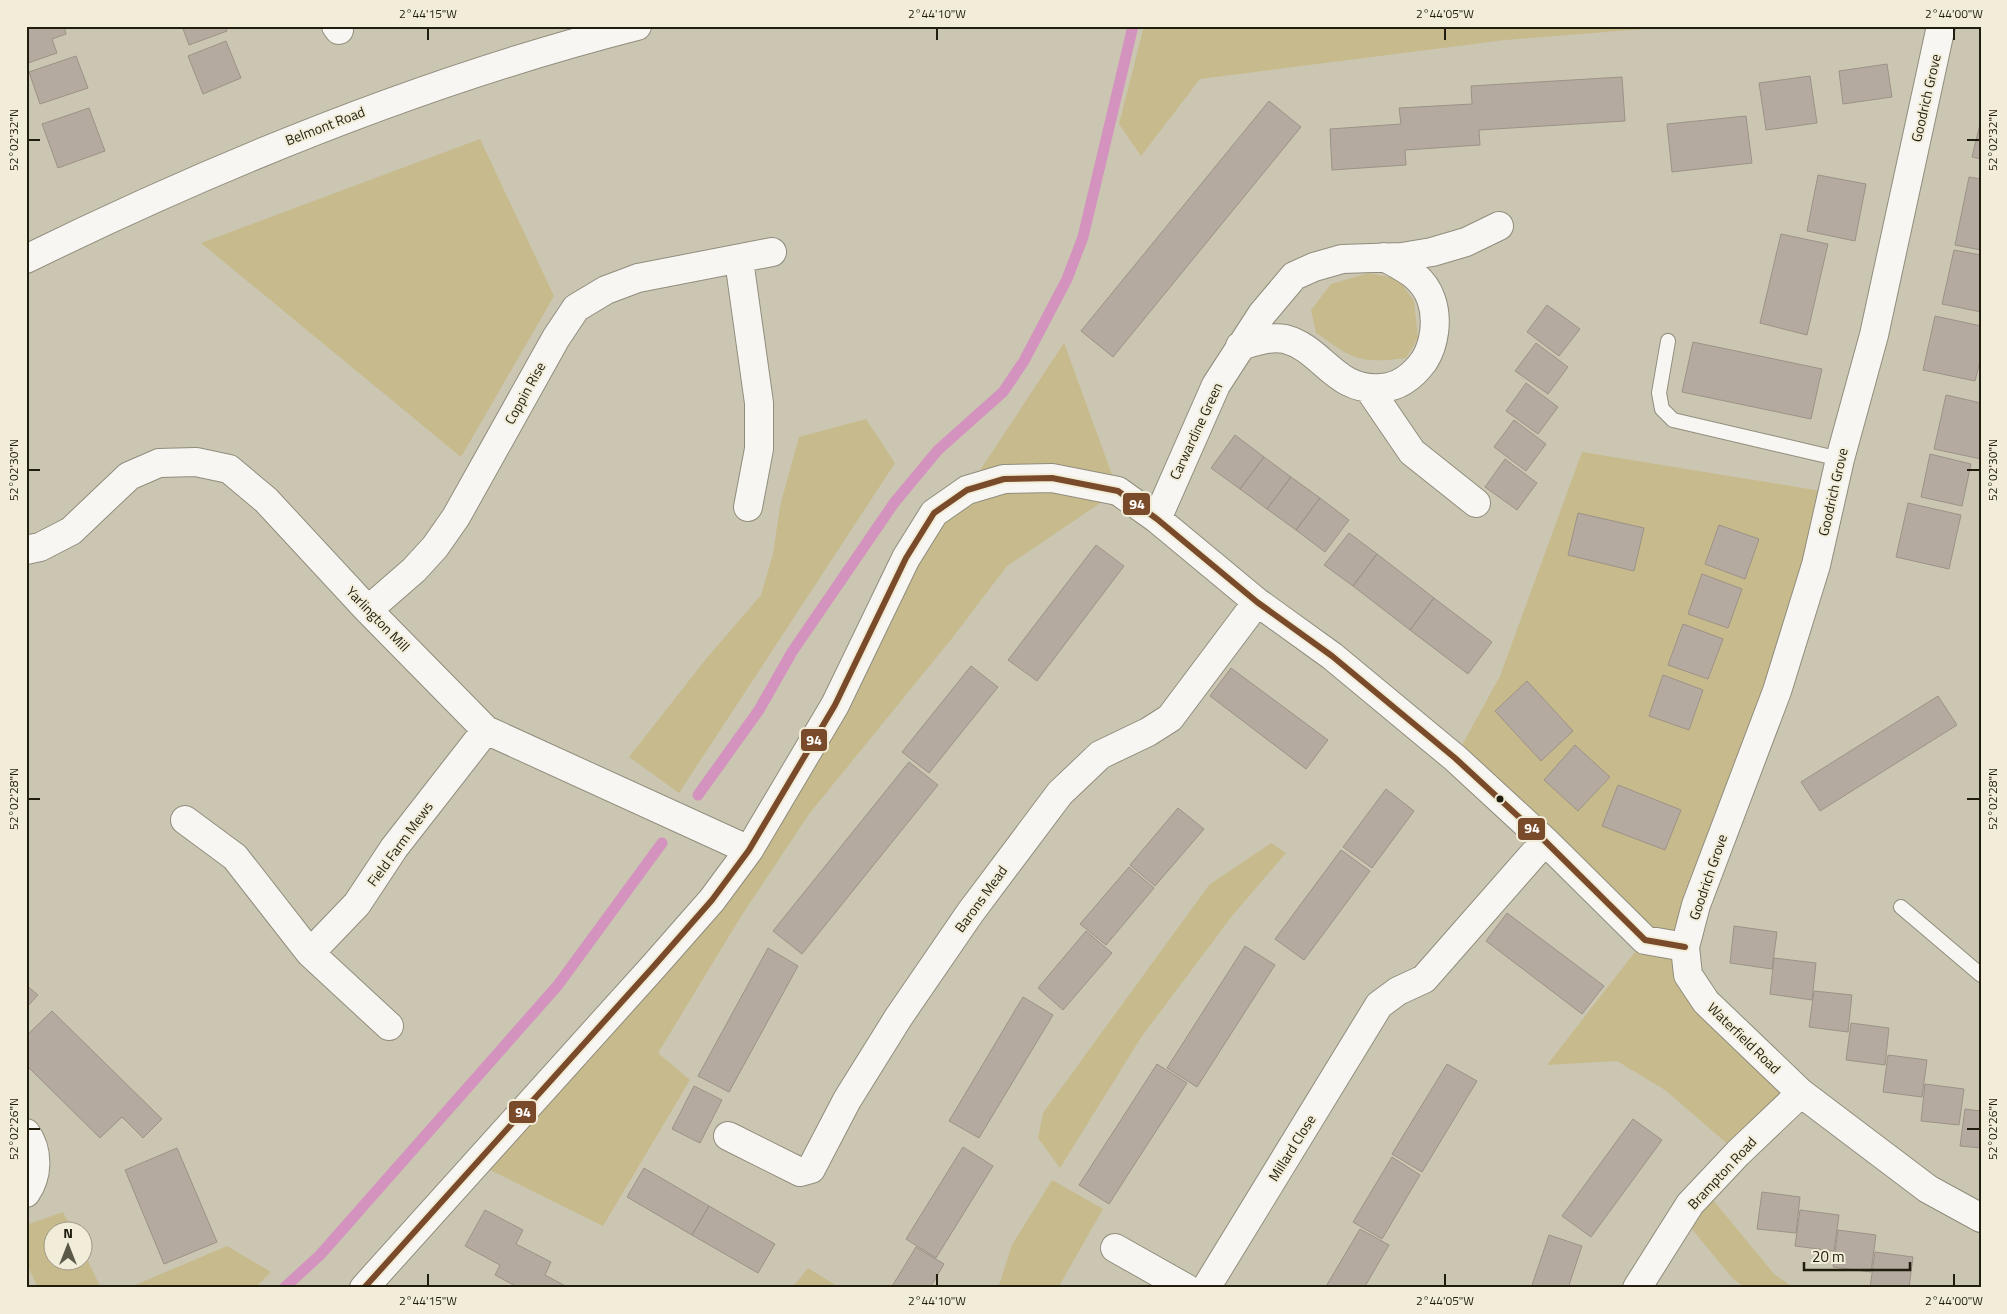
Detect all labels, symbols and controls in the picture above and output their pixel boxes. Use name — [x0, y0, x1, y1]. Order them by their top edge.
text: 2°44'15"W — [399, 4, 457, 23]
text: 2°44'10"W — [908, 4, 966, 23]
text: 2°44'05"W — [1416, 4, 1474, 23]
text: 2°44'00"W — [1925, 4, 1983, 23]
street label: Goodrich Grove — [1905, 52, 1946, 144]
street label: Belmont Road — [282, 101, 368, 150]
text: 52°02'32"N — [4, 109, 23, 171]
text: 52°02'32"N — [1983, 109, 2002, 171]
street label: Coppin Rise — [499, 358, 550, 428]
street label: Carwardine Green — [1164, 379, 1227, 483]
text: 52°02'30"N — [4, 439, 23, 501]
text: 52°02'30"N — [1983, 439, 2002, 501]
street label: Goodrich Grove — [1812, 446, 1853, 538]
line badge: 94 — [1122, 492, 1151, 516]
text: 94 — [1129, 493, 1145, 514]
street label: Yarlington Mill — [342, 581, 415, 656]
line badge: 94 — [800, 728, 828, 752]
text: 94 — [806, 729, 822, 750]
text: 52°02'28"N — [4, 768, 23, 830]
text: 52°02'28"N — [1983, 768, 2002, 830]
unlabelled marker — [1495, 794, 1505, 804]
street label: Field Farm Mews — [362, 797, 438, 891]
line badge: 94 — [1517, 817, 1546, 841]
text: 94 — [1524, 817, 1540, 838]
street label: Goodrich Grove — [1683, 831, 1732, 923]
street label: Barons Mead — [949, 861, 1012, 936]
street label: Waterfield Road — [1703, 997, 1786, 1078]
text: 52°02'26"N — [4, 1098, 23, 1160]
text: 52°02'26"N — [1983, 1098, 2002, 1160]
line badge: 94 — [508, 1100, 537, 1124]
text: 94 — [515, 1101, 531, 1122]
street label: Millard Close — [1263, 1110, 1320, 1185]
street label: Brampton Road — [1682, 1132, 1761, 1214]
north arrow — [42, 1222, 92, 1272]
text: N — [63, 1222, 73, 1243]
scale bar — [1804, 1239, 1911, 1271]
text: 20 m — [1812, 1245, 1845, 1268]
text: 2°44'15"W — [399, 1291, 457, 1310]
text: 2°44'10"W — [908, 1291, 966, 1310]
text: 2°44'05"W — [1416, 1291, 1474, 1310]
text: 2°44'00"W — [1925, 1291, 1983, 1310]

